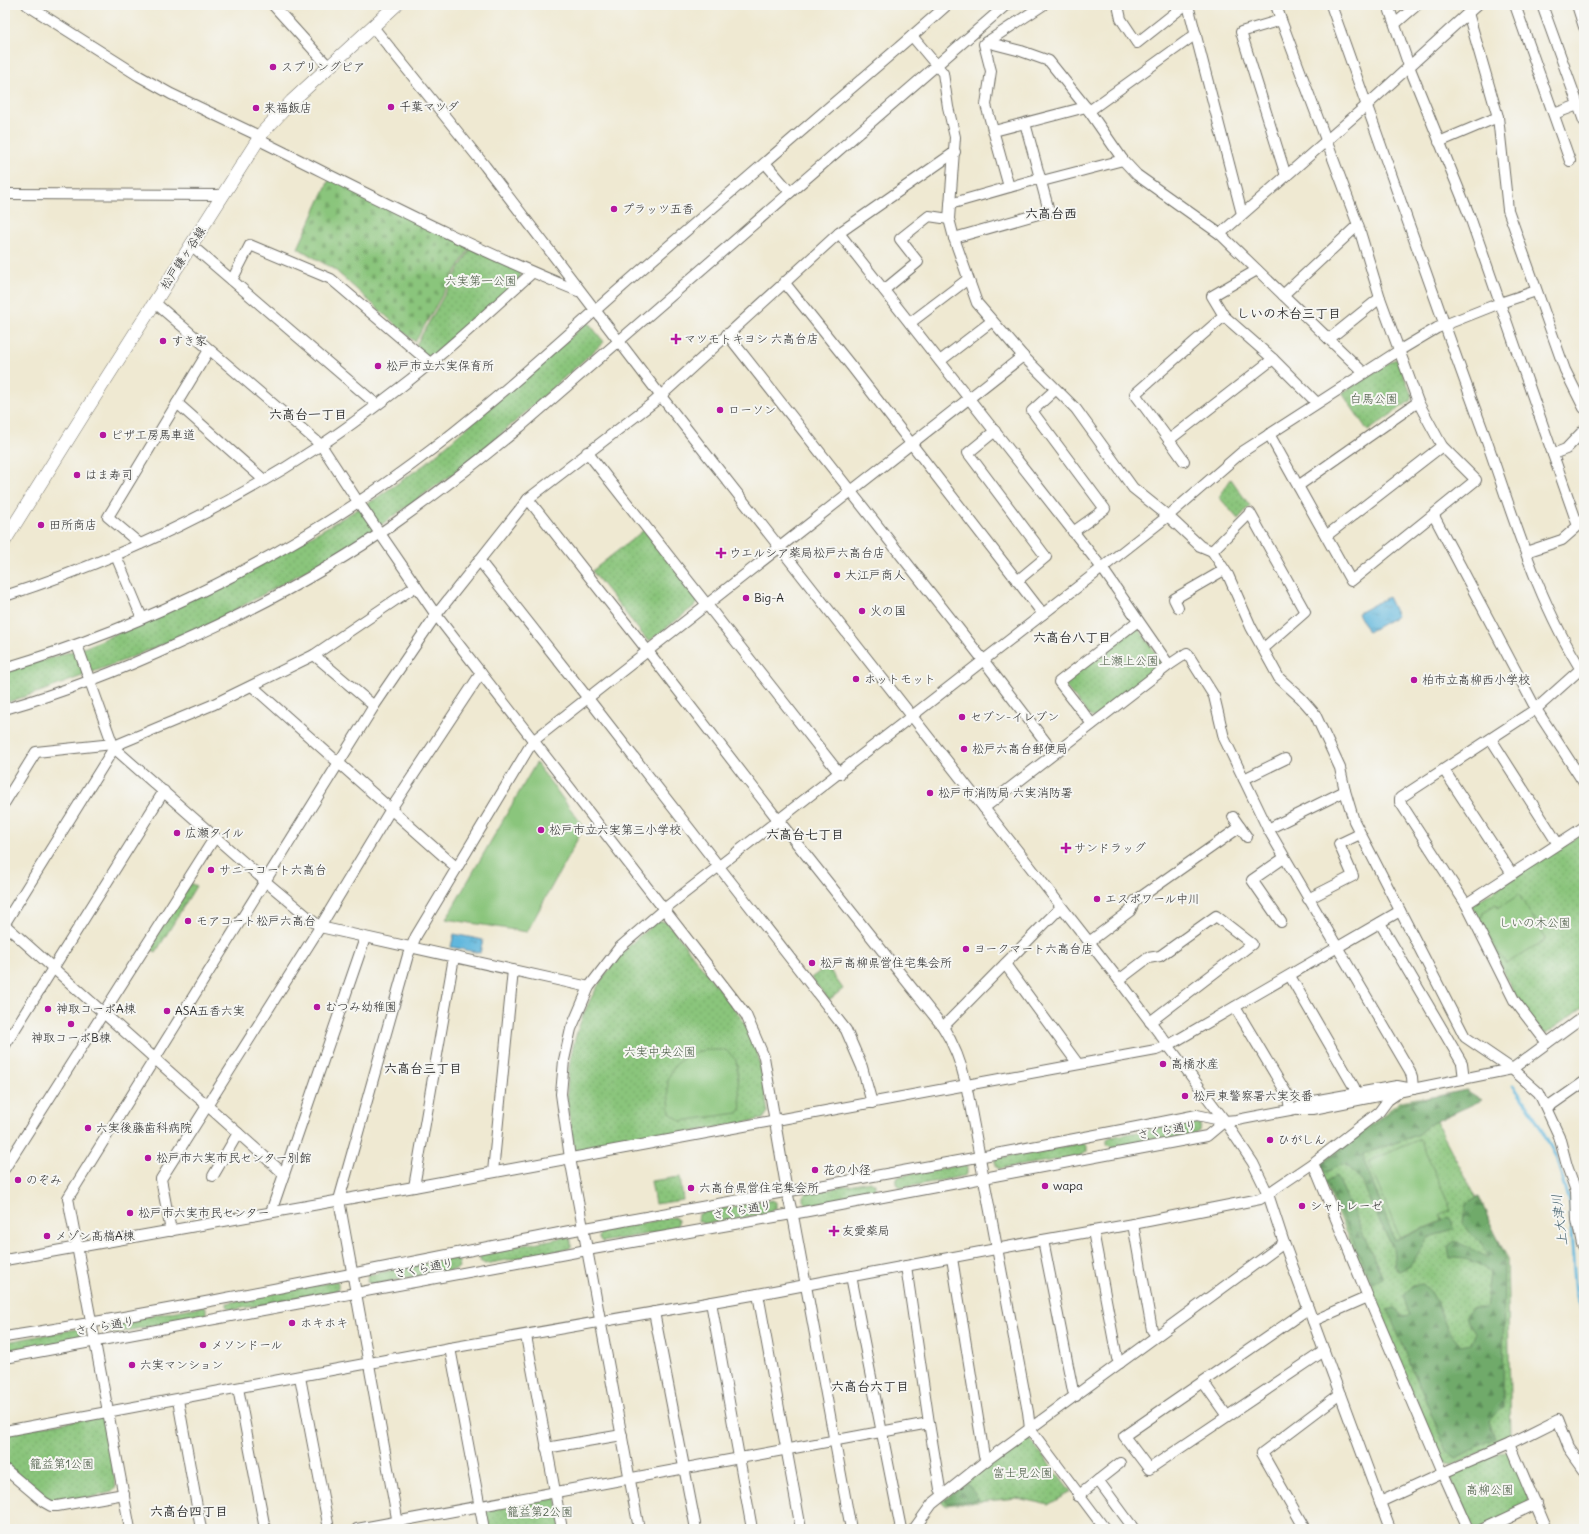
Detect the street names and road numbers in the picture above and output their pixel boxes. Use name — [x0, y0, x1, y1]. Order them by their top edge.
street label: 松戸鎌ヶ谷線 — [157, 223, 208, 292]
street label: さくら通り — [1136, 1117, 1198, 1142]
street label: さくら通り — [711, 1197, 773, 1222]
street label: さくら通り — [393, 1254, 455, 1281]
street label: さくら通り — [74, 1313, 136, 1338]

